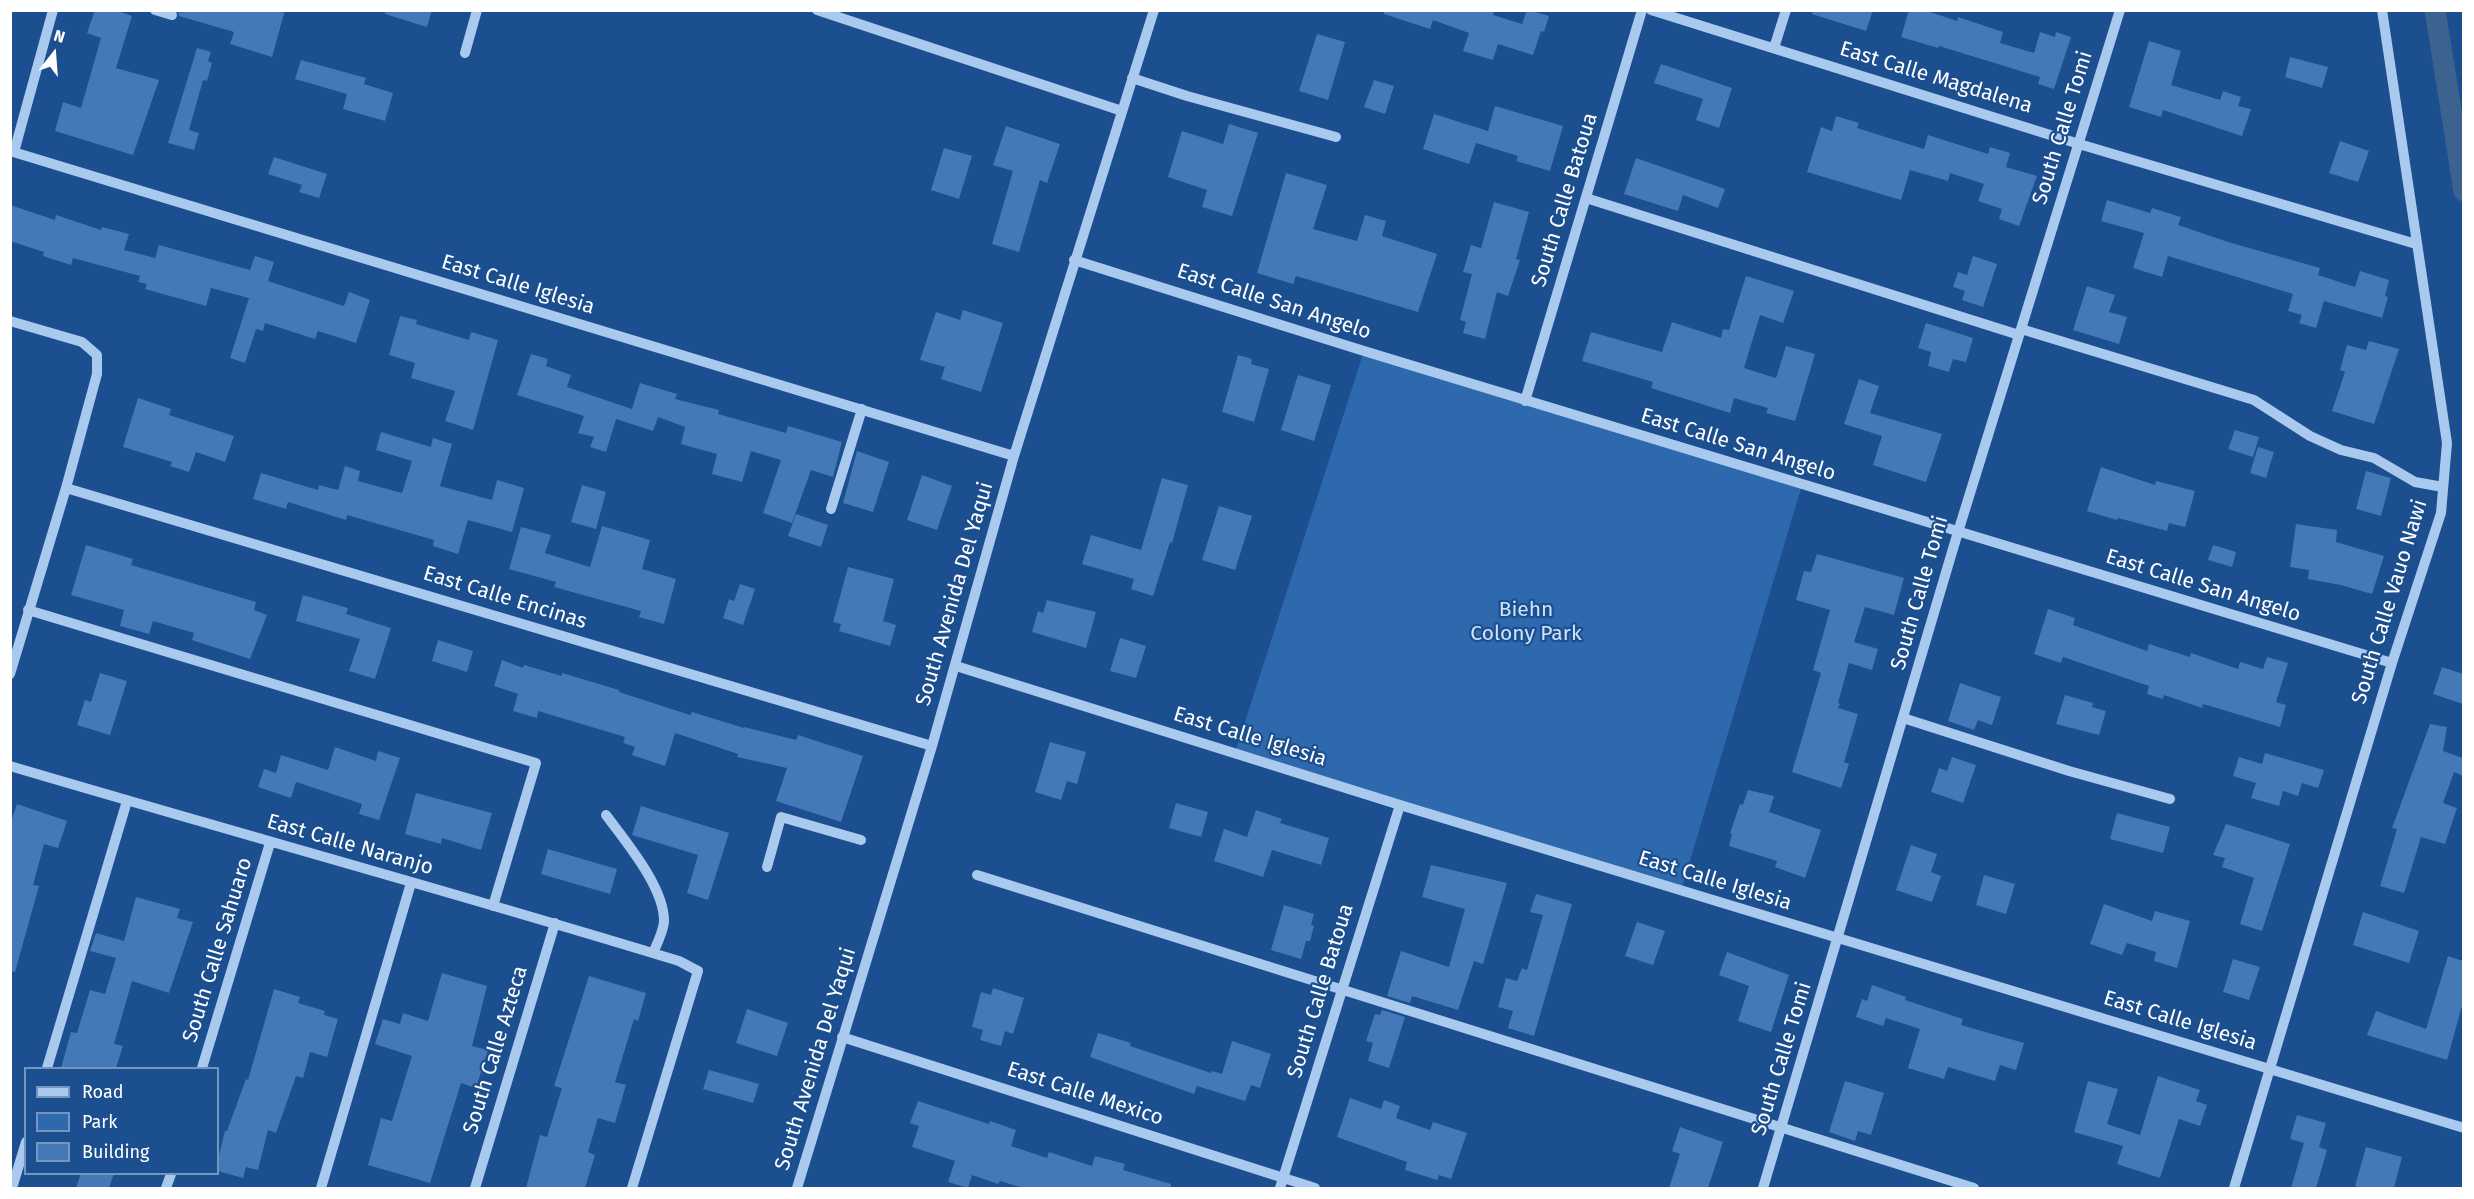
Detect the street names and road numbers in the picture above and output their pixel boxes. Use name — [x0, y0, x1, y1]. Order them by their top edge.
street label: East Calle Magdalena — [1837, 37, 2035, 119]
street label: South Calle Tomi — [2028, 48, 2098, 208]
street label: South Calle Batoua — [1527, 110, 1603, 290]
street label: East Calle Iglesia — [438, 250, 598, 320]
street label: East Calle San Angelo — [1174, 259, 1374, 345]
street label: East Calle San Angelo — [1637, 403, 1839, 487]
street label: South Avenida Del Yaqui — [911, 479, 999, 709]
street label: South Calle Vauo Nawi — [2347, 497, 2433, 707]
street label: South Calle Tomi — [1886, 513, 1954, 673]
street label: East Calle San Angelo — [2102, 544, 2304, 628]
street label: East Calle Encinas — [420, 561, 590, 635]
street label: East Calle Iglesia — [1170, 702, 1330, 772]
street label: East Calle Naranjo — [264, 809, 436, 881]
street label: East Calle Iglesia — [1635, 846, 1795, 916]
street label: South Calle Sahuaro — [178, 855, 258, 1045]
street label: South Calle Batoua — [1283, 901, 1359, 1081]
street label: South Avenida Del Yaqui — [770, 945, 862, 1173]
street label: South Calle Azteca — [458, 963, 534, 1137]
street label: South Calle Tomi — [1747, 979, 1817, 1139]
street label: East Calle Iglesia — [2100, 986, 2260, 1056]
street label: East Calle Mexico — [1004, 1057, 1166, 1131]

